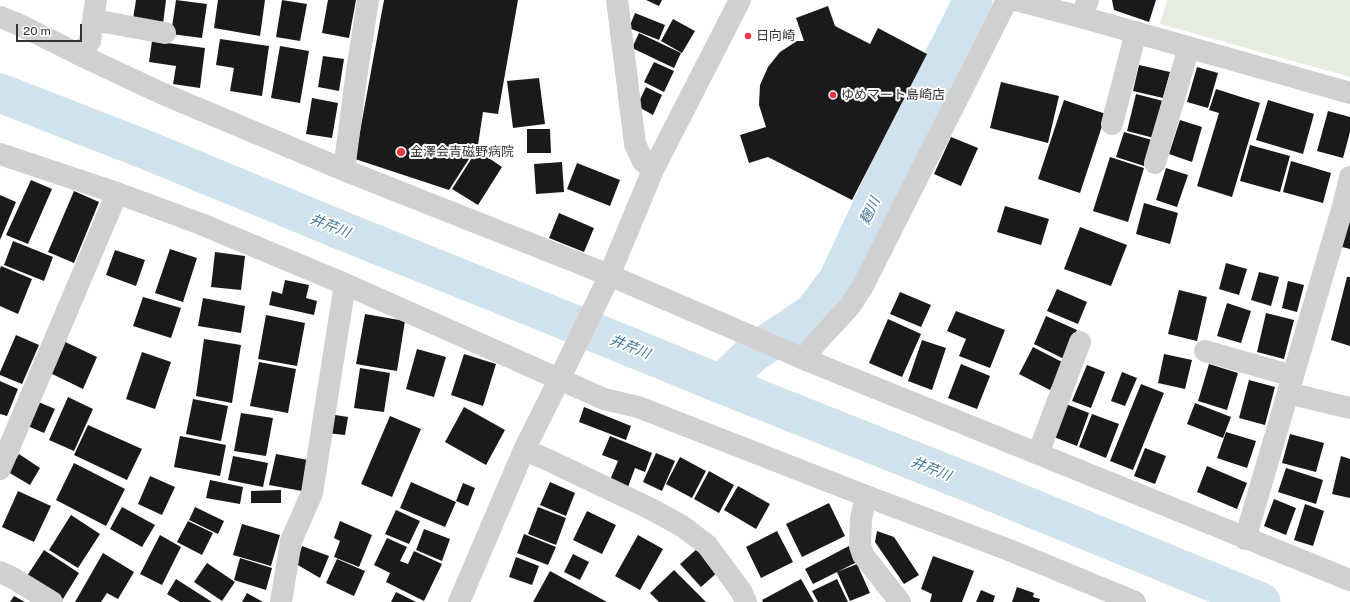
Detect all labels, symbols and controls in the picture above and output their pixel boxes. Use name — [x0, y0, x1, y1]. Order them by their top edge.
scale bar — [18, 16, 84, 42]
text: 20 m — [23, 24, 51, 38]
place label: 日向崎 — [756, 28, 795, 44]
marker: 日向崎 — [743, 31, 753, 41]
place label: ゆめマート島崎店 — [841, 87, 945, 103]
marker: ゆめマート島崎店 — [828, 90, 838, 100]
place label: 金澤会青磁野病院 — [410, 144, 514, 160]
marker: 金澤会青磁野病院 — [395, 146, 407, 158]
water label: 麹川 — [856, 195, 884, 227]
water label: 井芹川 — [307, 210, 353, 242]
water label: 井芹川 — [607, 331, 653, 363]
water label: 井芹川 — [908, 453, 954, 485]

